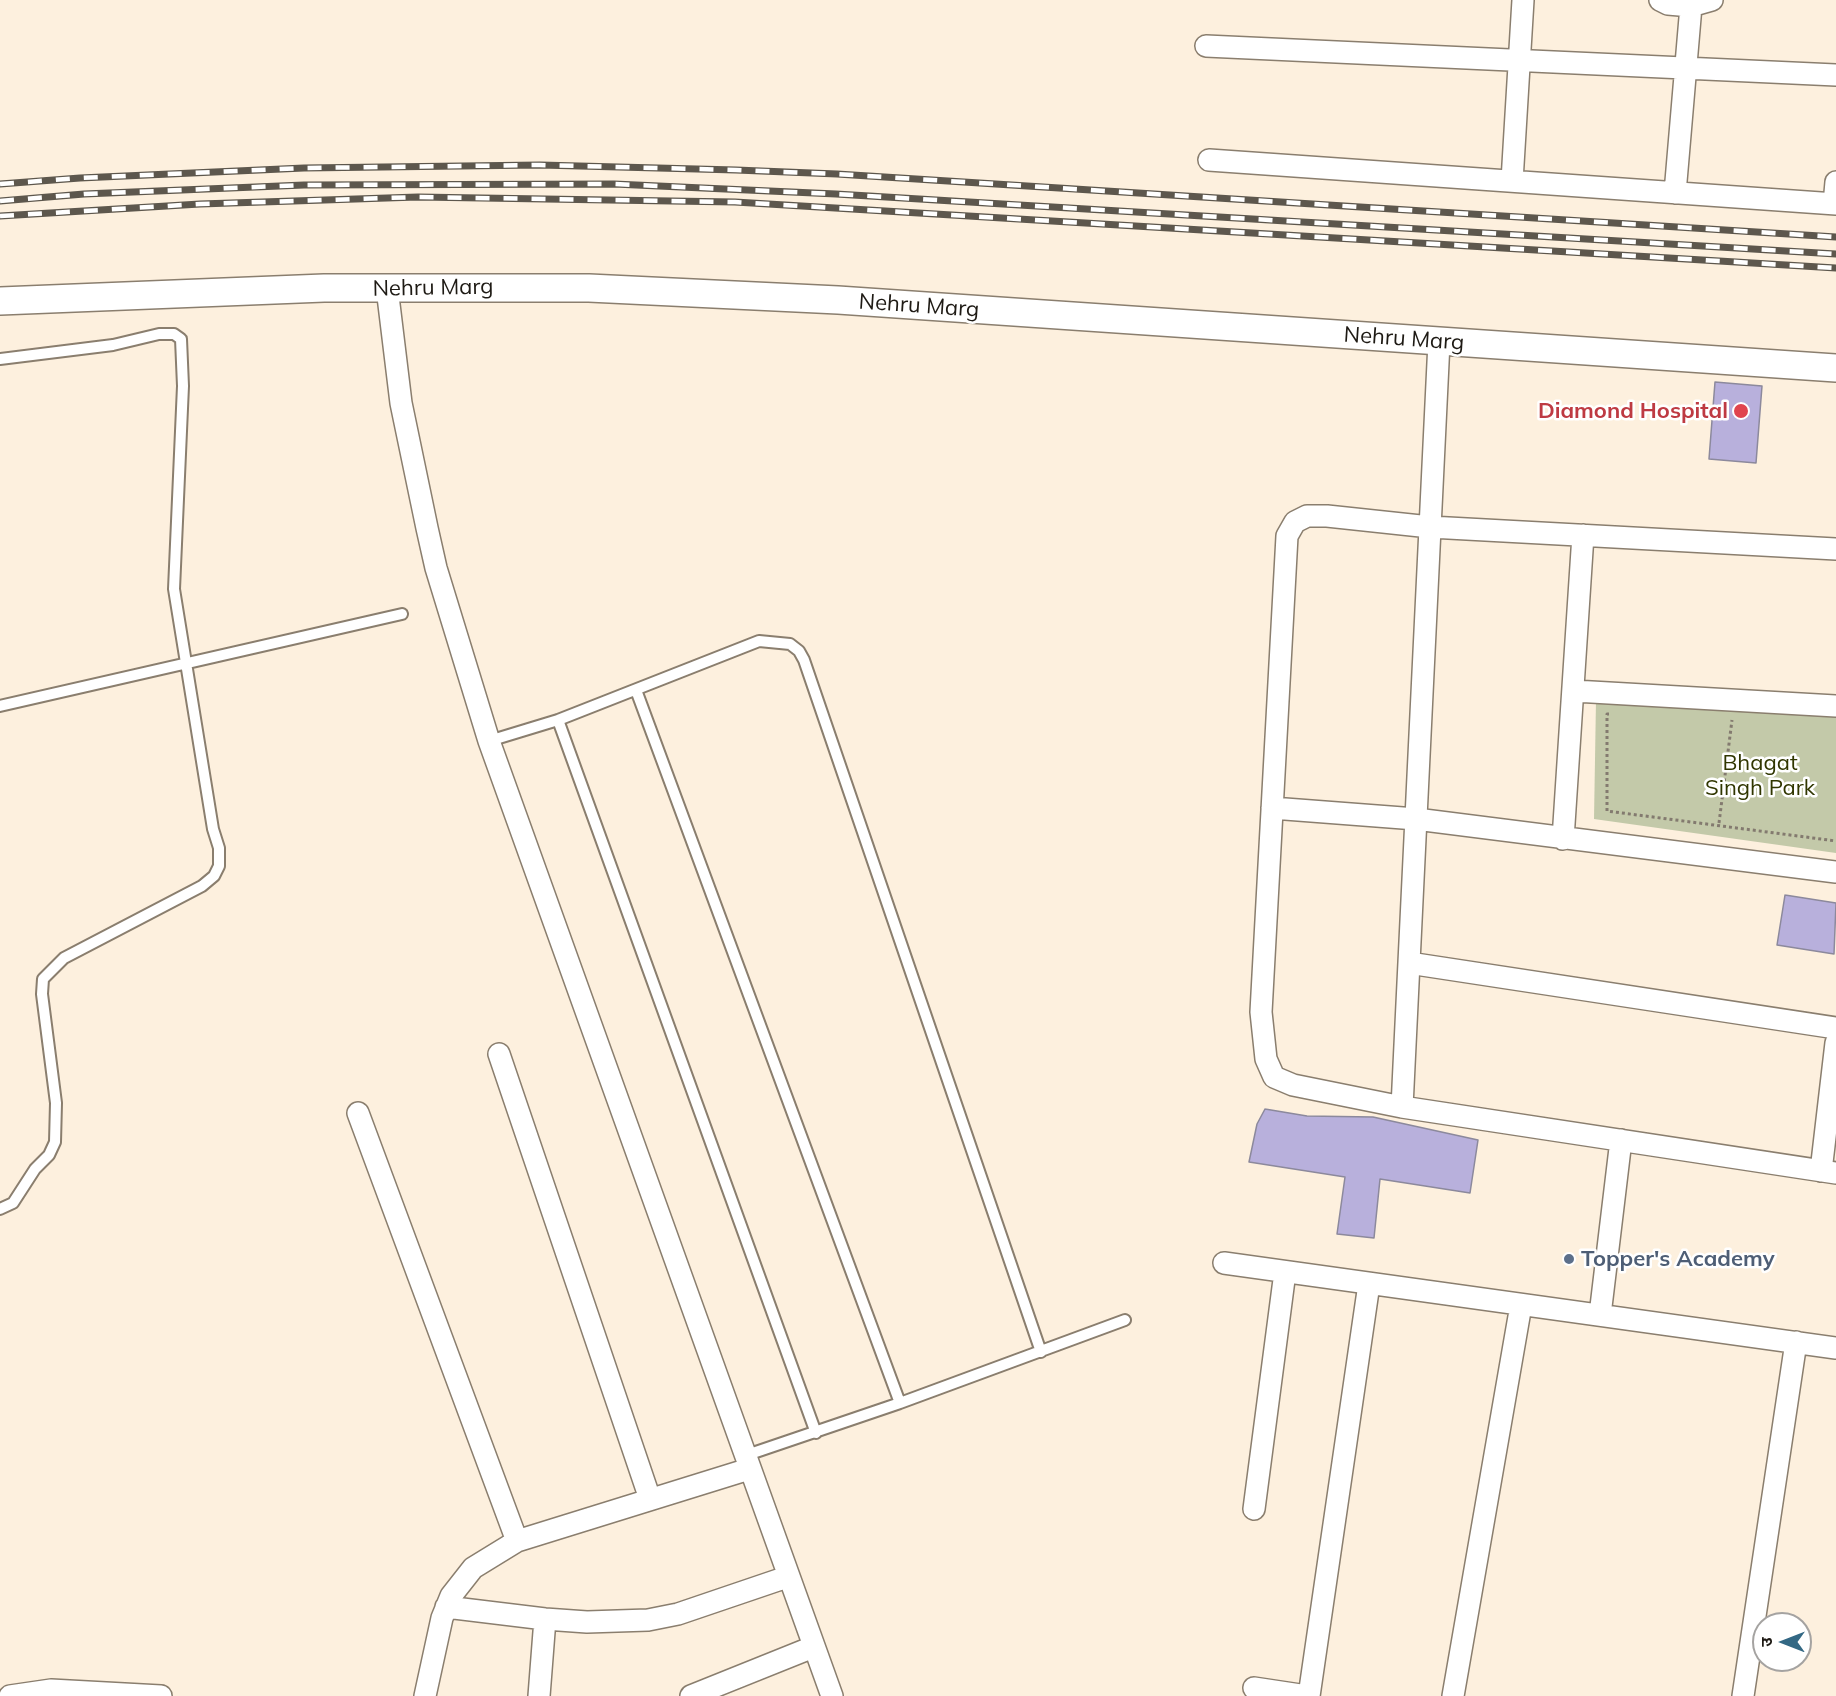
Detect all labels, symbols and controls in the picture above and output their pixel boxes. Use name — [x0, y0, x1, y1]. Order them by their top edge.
street label: Nehru Marg — [372, 274, 494, 302]
street label: Nehru Marg — [858, 289, 980, 323]
street label: Nehru Marg — [1343, 322, 1465, 356]
place label: Diamond Hospital — [1538, 398, 1728, 424]
marker: Diamond Hospital — [1732, 402, 1750, 420]
park label: Bhagat Singh Park — [1705, 750, 1815, 802]
place label: Topper's Academy — [1581, 1246, 1775, 1272]
marker: Topper's Academy — [1562, 1252, 1576, 1266]
north arrow — [1752, 1612, 1812, 1672]
text: उ — [1756, 1637, 1776, 1647]

